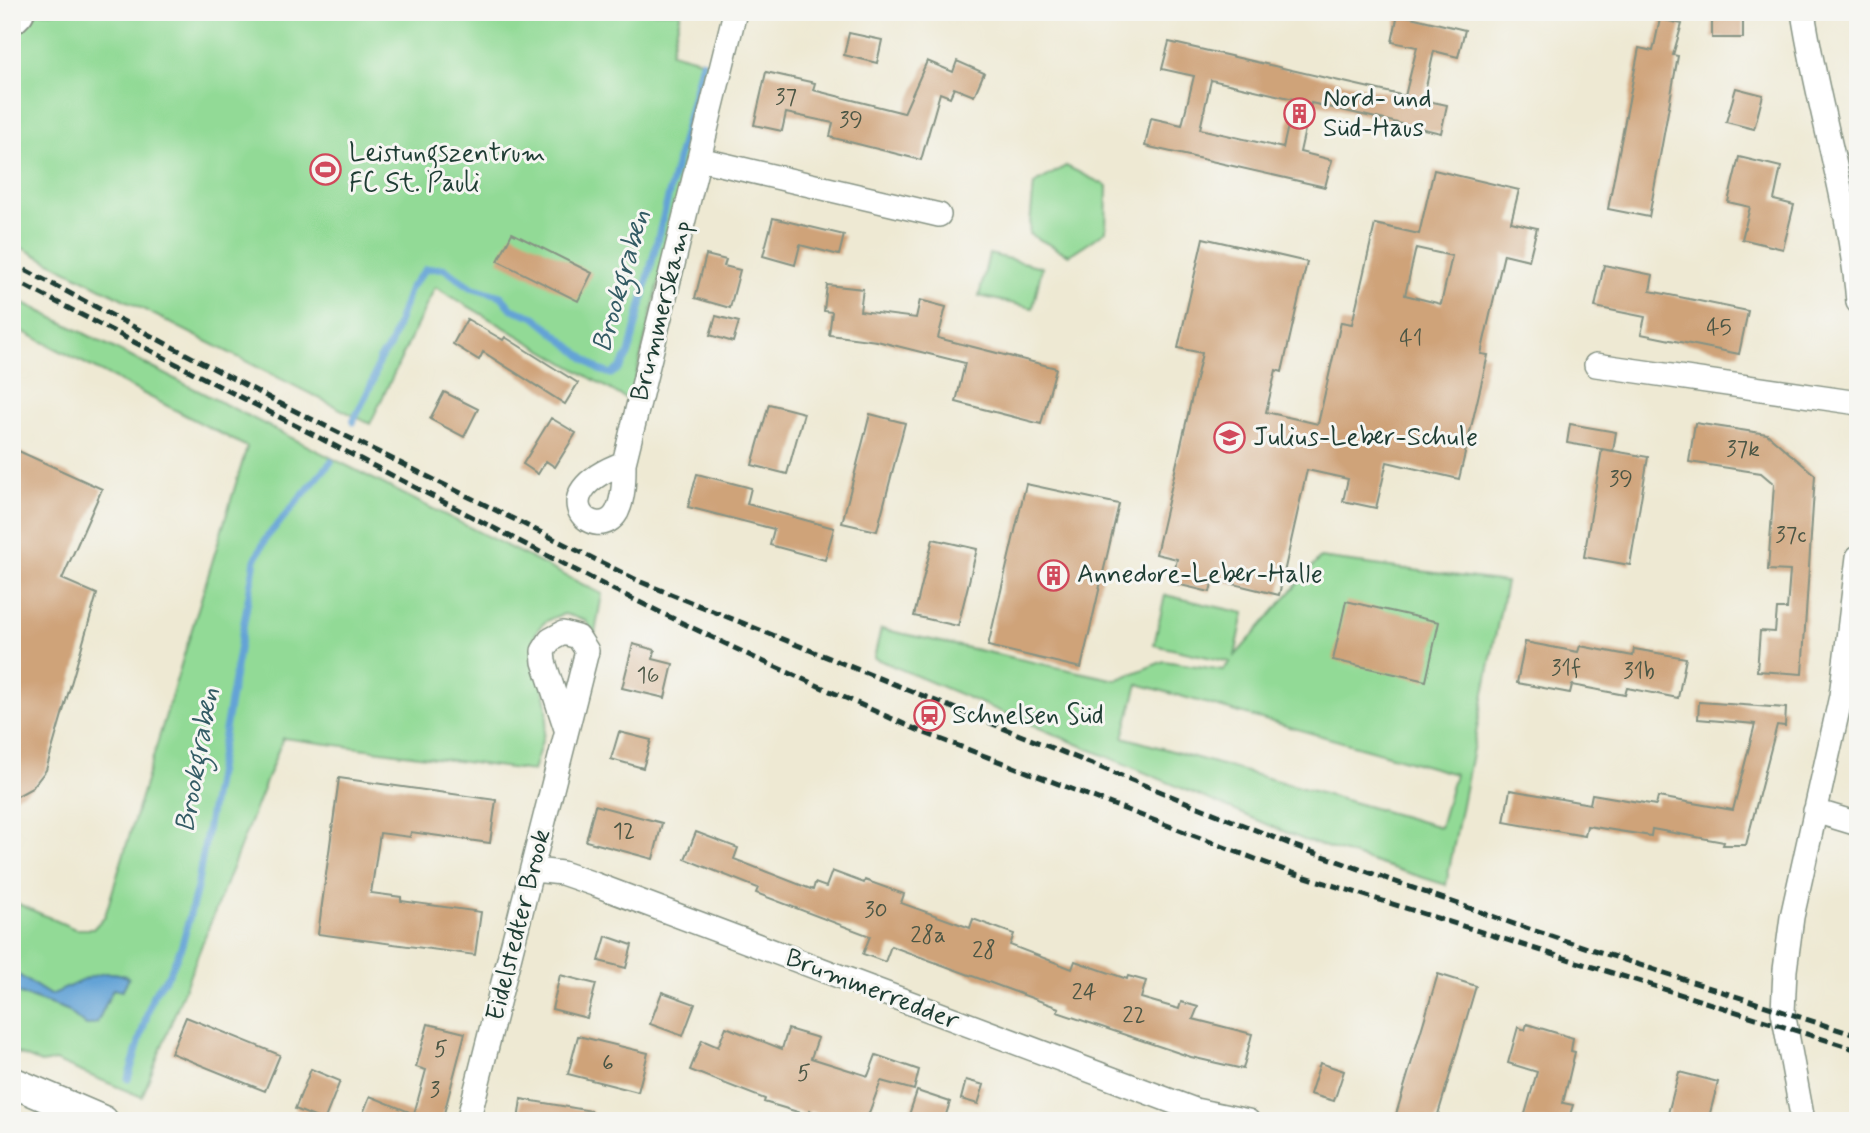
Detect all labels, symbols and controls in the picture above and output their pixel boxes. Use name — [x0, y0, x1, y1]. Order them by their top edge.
place label: Nord- und Süd-Haus — [1323, 82, 1432, 146]
house number: 37 — [775, 83, 797, 113]
building icon: Nord- und Süd-Haus — [1283, 97, 1317, 131]
house number: 39 — [839, 106, 863, 136]
place label: Leistungszentrum FC St. Pauli — [349, 137, 546, 201]
sports icon: Leistungszentrum FC St. Pauli — [309, 152, 343, 186]
water label: Brookgraben — [584, 206, 663, 357]
street label: Brummerskamp — [623, 217, 701, 405]
house number: 45 — [1706, 313, 1732, 343]
house number: 41 — [1399, 324, 1423, 354]
school or university icon: Julius-Leber-Schule — [1213, 421, 1247, 455]
place label: Julius-Leber-Schule — [1253, 421, 1478, 455]
house number: 37k — [1726, 435, 1760, 465]
house number: 39 — [1609, 465, 1633, 495]
house number: 37c — [1775, 521, 1807, 551]
building icon: Annedore-Leber-Halle — [1037, 558, 1071, 592]
place label: Annedore-Leber-Halle — [1077, 558, 1323, 592]
house number: 31f — [1551, 654, 1581, 684]
house number: 31b — [1623, 657, 1655, 687]
house number: 16 — [637, 661, 660, 691]
water label: Brookgraben — [167, 685, 232, 836]
station icon: Schnelsen Süd — [912, 699, 946, 733]
place label: Schnelsen Süd — [952, 699, 1104, 733]
house number: 12 — [613, 817, 635, 847]
street label: Eidelstedter Brook — [479, 826, 559, 1024]
house number: 30 — [864, 896, 888, 926]
house number: 28a — [910, 921, 946, 951]
house number: 28 — [972, 936, 996, 966]
street label: Brummerredder — [780, 941, 964, 1039]
house number: 24 — [1071, 978, 1097, 1008]
house number: 22 — [1122, 1001, 1146, 1031]
house number: 5 — [434, 1035, 448, 1065]
house number: 6 — [602, 1049, 614, 1079]
house number: 5 — [797, 1059, 811, 1089]
house number: 3 — [430, 1076, 440, 1106]

